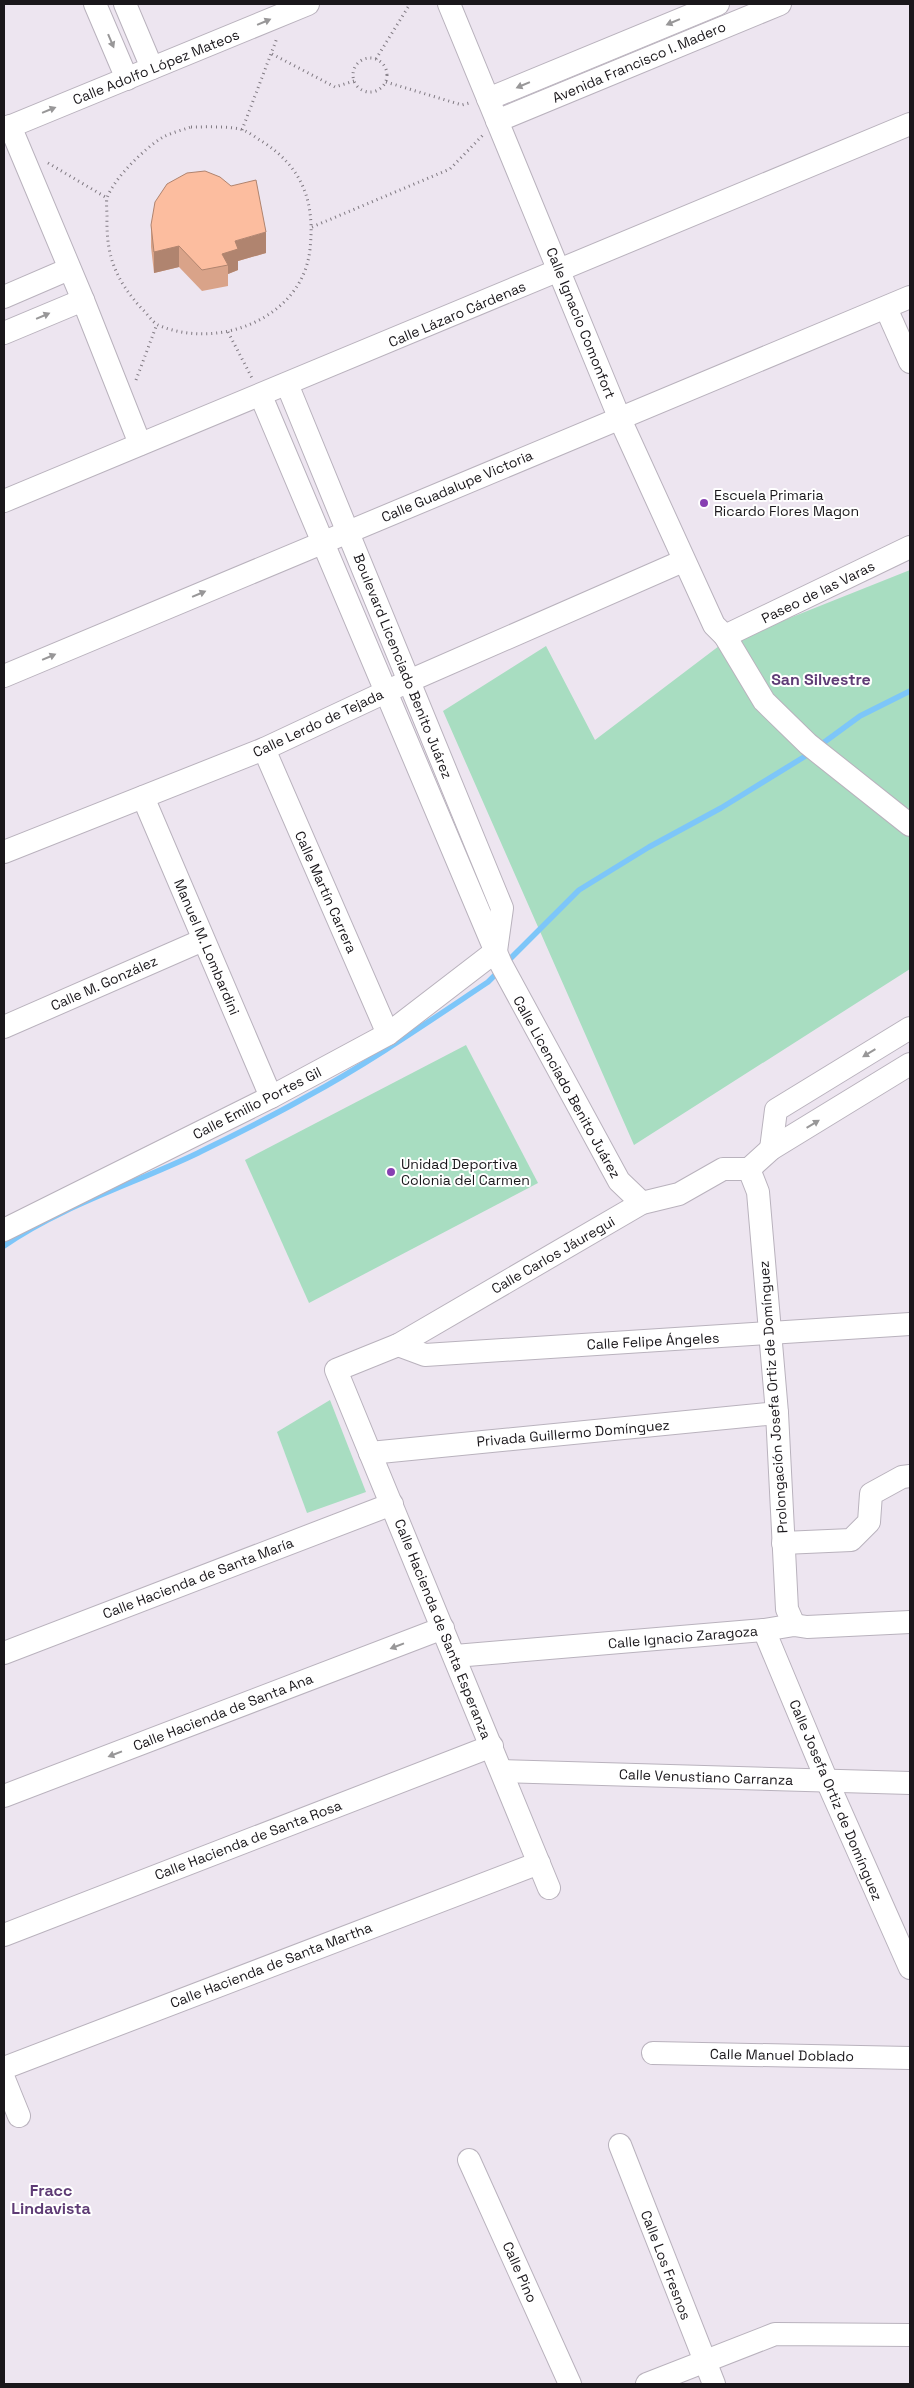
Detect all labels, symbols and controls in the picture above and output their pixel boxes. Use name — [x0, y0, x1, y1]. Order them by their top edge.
street label: Avenida Francisco I. Madero — [549, 17, 729, 107]
one-way arrow — [257, 18, 272, 26]
one-way arrow — [666, 19, 680, 27]
street label: Calle Adolfo López Mateos — [70, 25, 242, 109]
one-way arrow — [108, 34, 116, 48]
one-way arrow — [516, 81, 530, 89]
one-way arrow — [42, 106, 56, 114]
street label: Calle Ignacio Comonfort — [542, 245, 620, 401]
street label: Calle Lázaro Cárdenas — [386, 277, 528, 351]
one-way arrow — [36, 312, 51, 320]
street label: Calle Guadalupe Victoria — [378, 446, 536, 526]
place label: Escuela Primaria Ricardo Flores Magon — [714, 486, 859, 520]
marker: Escuela Primaria Ricardo Flores Magon — [698, 497, 710, 509]
street label: Boulevard Licenciado Benito Juárez — [349, 551, 457, 781]
street label: Paseo de las Varas — [758, 557, 878, 627]
one-way arrow — [191, 590, 206, 598]
one-way arrow — [42, 653, 56, 661]
district label: San Silvestre — [771, 669, 871, 690]
street label: Calle Lerdo de Tejada — [250, 685, 386, 761]
street label: Calle Martín Carrera — [291, 828, 361, 956]
street label: Manuel M. Lombardini — [170, 876, 244, 1018]
street label: Calle M. González — [48, 951, 160, 1015]
street label: Calle Licenciado Benito Juárez — [509, 993, 625, 1181]
one-way arrow — [862, 1049, 875, 1058]
street label: Calle Emilio Portes Gil — [190, 1063, 324, 1143]
one-way arrow — [806, 1119, 819, 1128]
place label: Unidad Deportiva Colonia del Carmen — [401, 1155, 530, 1189]
marker: Unidad Deportiva Colonia del Carmen — [385, 1166, 397, 1178]
street label: Calle Carlos Jáuregui — [488, 1212, 618, 1298]
street label: Prolongación Josefa Ortiz de Domínguez — [754, 1260, 792, 1534]
street label: Calle Felipe Ángeles — [586, 1329, 720, 1353]
street label: Privada Guillermo Domínguez — [476, 1416, 670, 1450]
street label: Calle Hacienda de Santa Esperanza — [391, 1516, 495, 1742]
street label: Calle Hacienda de Santa María — [100, 1533, 296, 1623]
street label: Calle Ignacio Zaragoza — [607, 1621, 759, 1653]
one-way arrow — [389, 1642, 404, 1650]
street label: Calle Hacienda de Santa Ana — [130, 1669, 316, 1755]
street label: Calle Josefa Ortiz de Domínguez — [785, 1697, 887, 1903]
one-way arrow — [107, 1751, 122, 1758]
street label: Calle Venustiano Carranza — [619, 1765, 793, 1789]
street label: Calle Hacienda de Santa Rosa — [152, 1796, 344, 1884]
street label: Calle Hacienda de Santa Martha — [168, 1918, 374, 2012]
street label: Calle Manuel Doblado — [710, 2045, 854, 2065]
district label: Fracc Lindavista — [11, 2180, 91, 2219]
street label: Calle Los Fresnos — [637, 2208, 695, 2322]
street label: Calle Pino — [499, 2239, 541, 2305]

